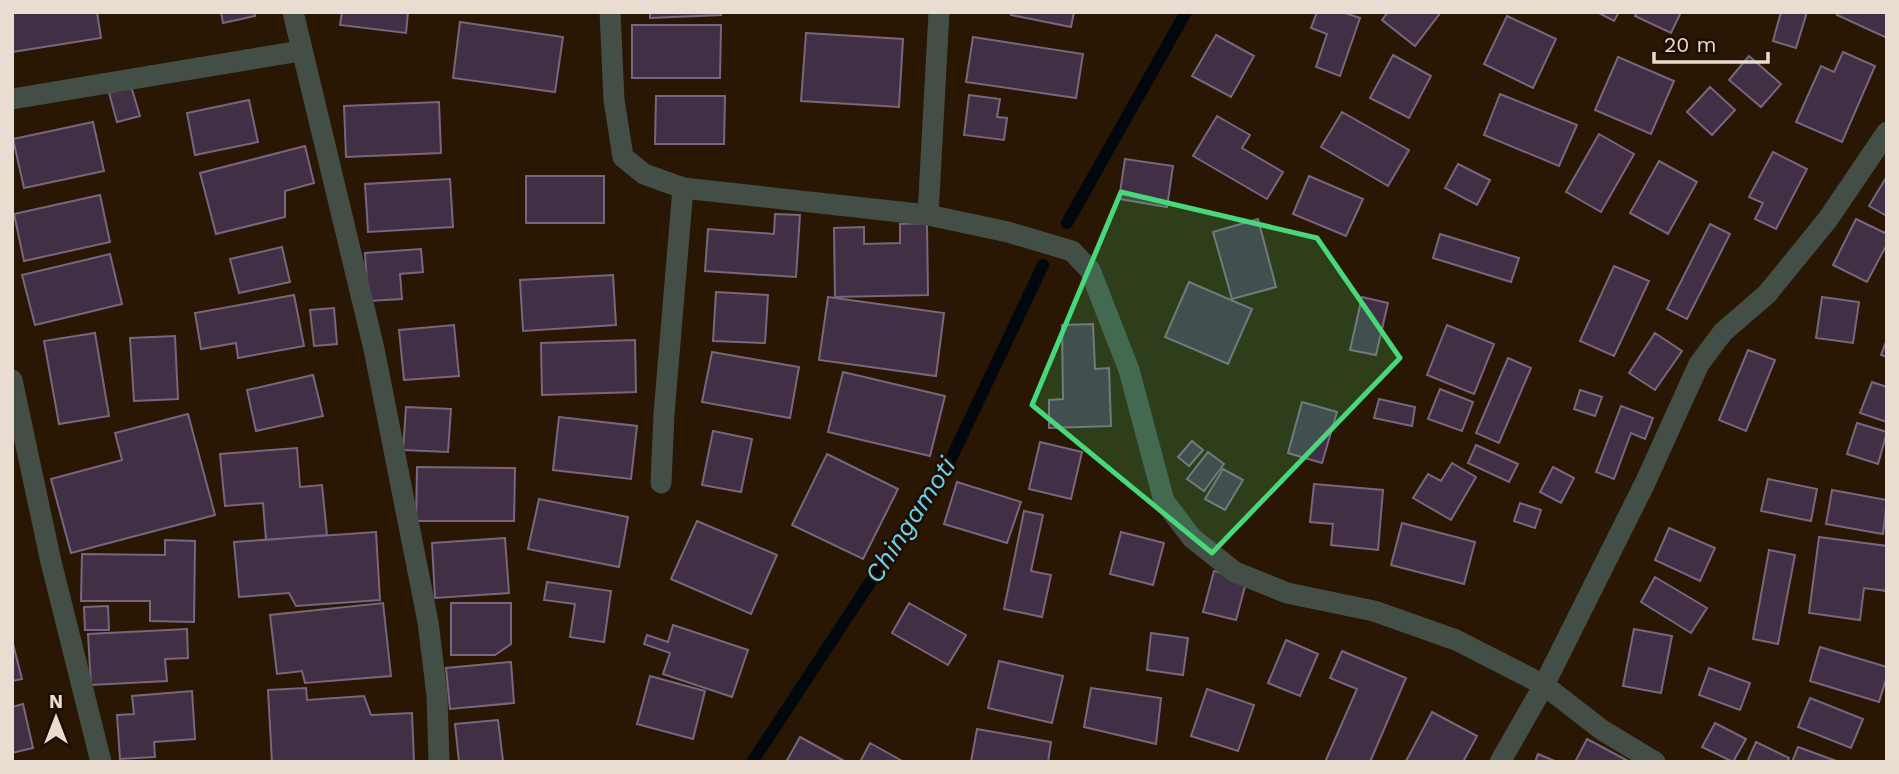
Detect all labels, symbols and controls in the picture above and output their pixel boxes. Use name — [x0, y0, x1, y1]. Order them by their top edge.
scale bar — [1654, 21, 1768, 65]
text: 20 m — [1664, 32, 1716, 57]
water label: Chingamoti — [858, 451, 962, 588]
north arrow — [21, 683, 91, 753]
text: N — [49, 690, 63, 713]

